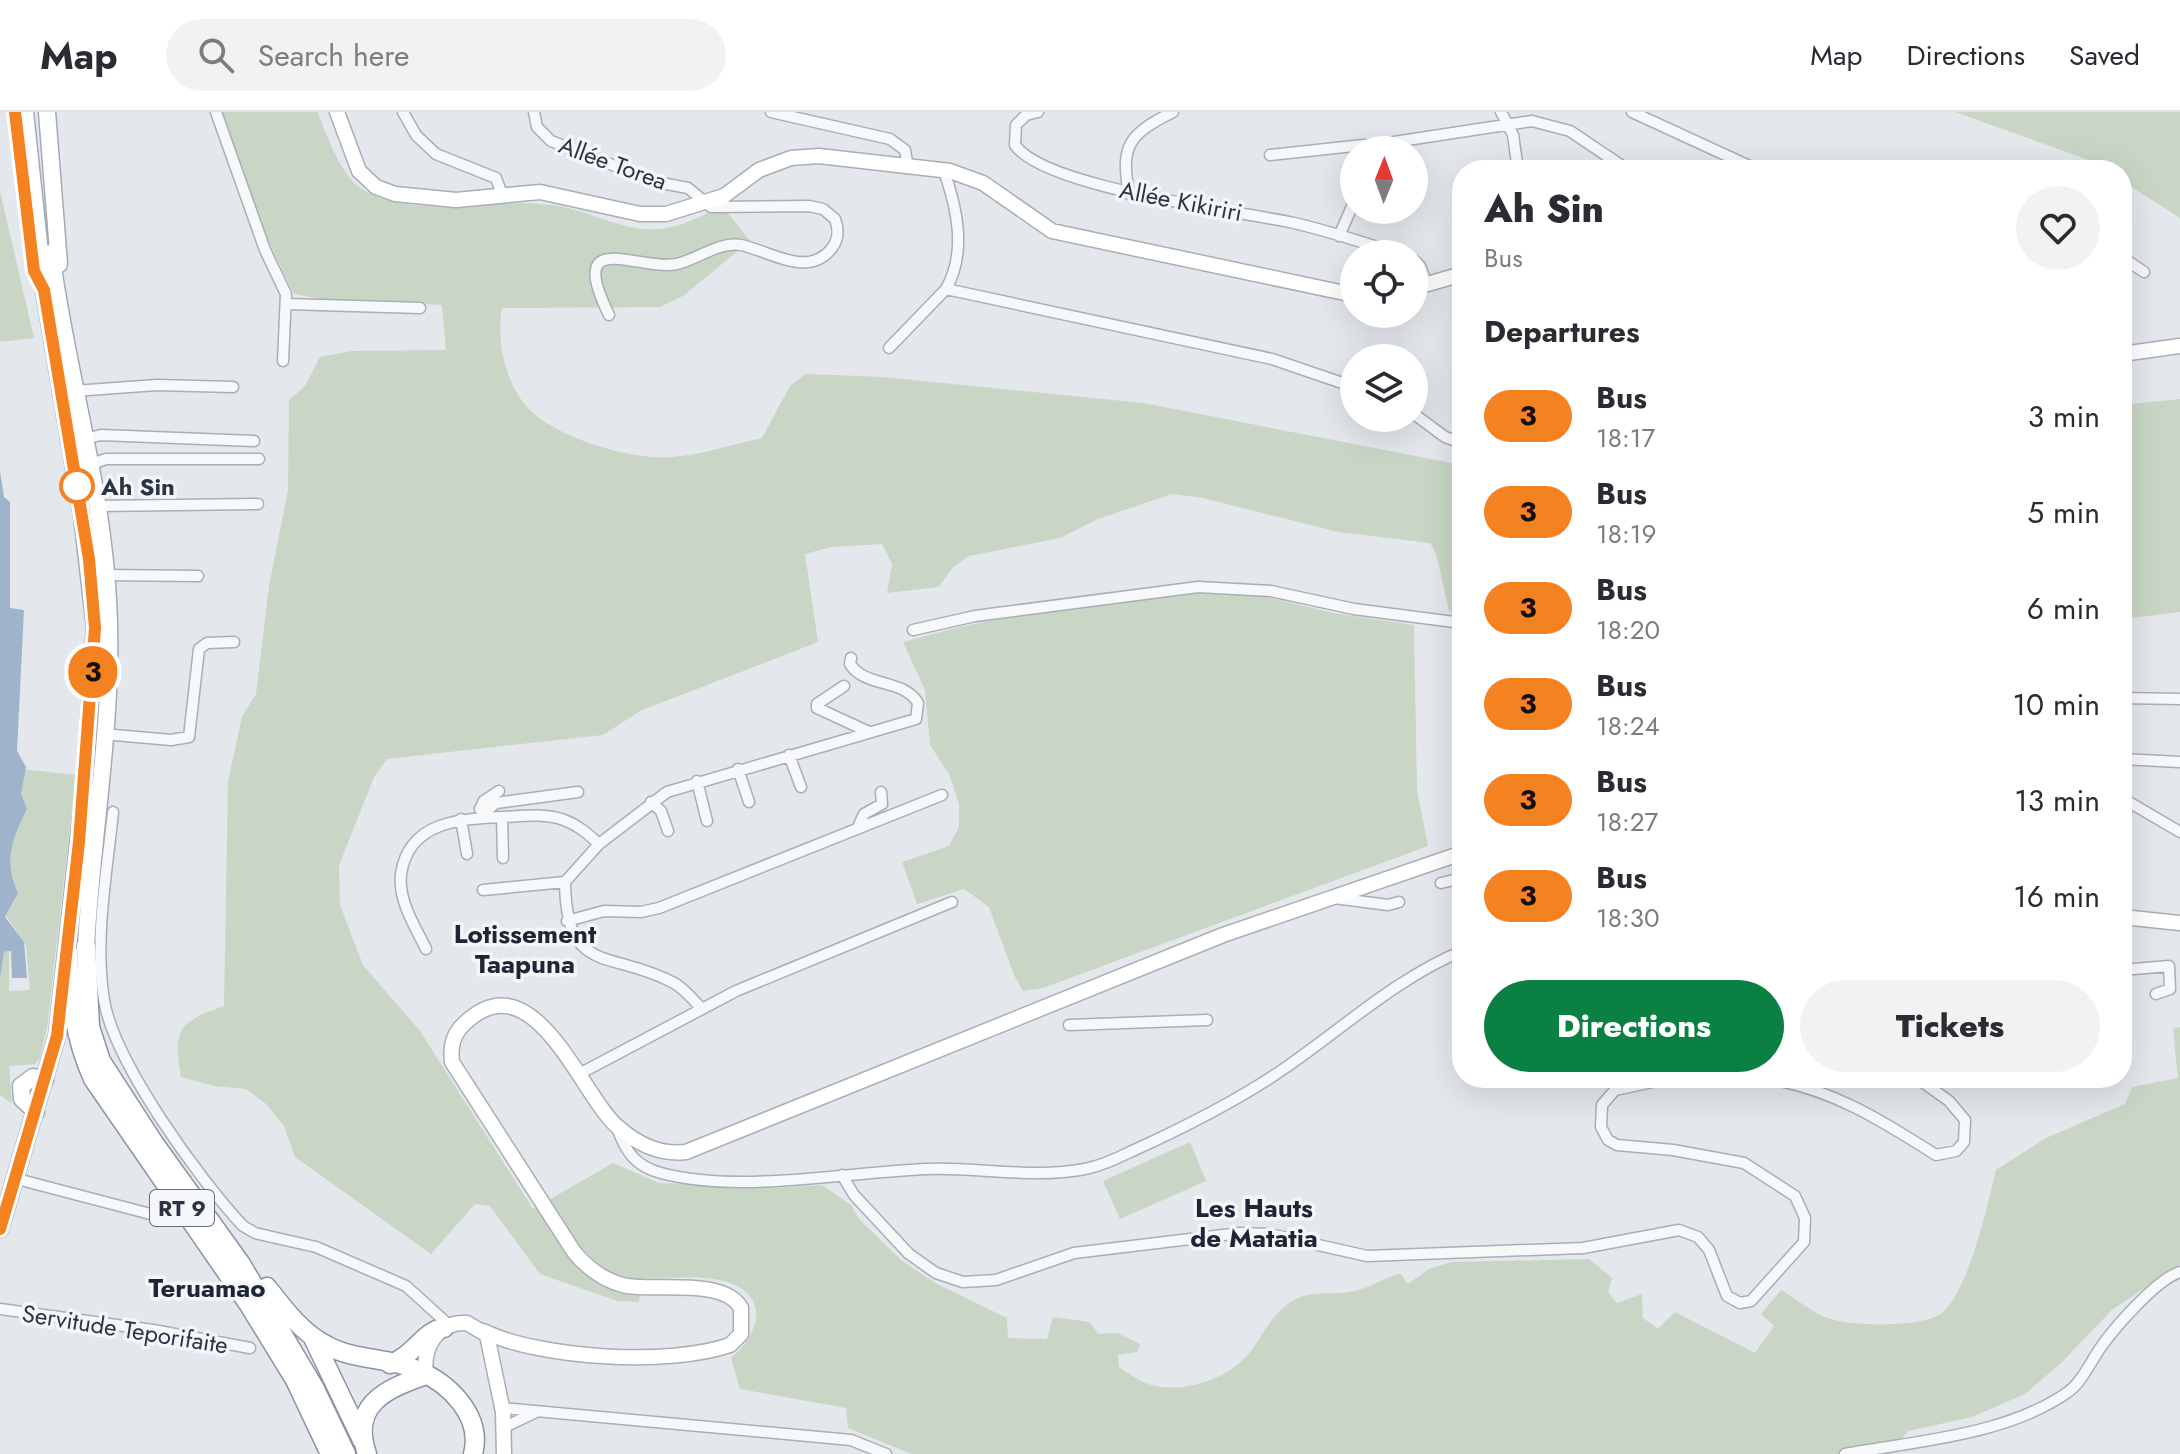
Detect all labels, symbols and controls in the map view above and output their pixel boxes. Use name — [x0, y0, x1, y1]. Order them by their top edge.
search box — [166, 19, 726, 91]
text: Map — [40, 28, 118, 83]
icon: search — [194, 33, 238, 77]
text: Search here — [258, 34, 410, 77]
text: Map — [1810, 35, 1862, 76]
text: Directions — [1906, 35, 2025, 76]
text: Saved — [2069, 35, 2140, 76]
street label: Allée Torea — [554, 127, 672, 199]
north arrow — [1340, 136, 1428, 224]
map controls — [1340, 136, 1428, 432]
street label: Allée Kikiriri — [1117, 172, 1245, 230]
text: Ah Sin — [1484, 181, 1604, 236]
button: heart — [2016, 186, 2100, 270]
text: Bus — [1484, 239, 1523, 277]
button: locate — [1340, 240, 1428, 328]
text: Departures — [1484, 310, 1640, 353]
button: layers — [1340, 344, 1428, 432]
text: Bus — [1596, 376, 1647, 419]
text: 3 — [1519, 395, 1537, 436]
text: 3 min — [2028, 395, 2100, 438]
text: 18:17 — [1596, 419, 1655, 457]
marker: Ah Sin — [60, 469, 94, 503]
place label: Ah Sin — [100, 469, 175, 504]
text: Bus — [1596, 472, 1647, 515]
text: 3 — [1519, 491, 1537, 532]
text: 5 min — [2027, 491, 2100, 534]
text: 18:19 — [1596, 515, 1656, 553]
text: Bus — [1596, 568, 1647, 611]
text: 3 — [1519, 587, 1537, 628]
text: 6 min — [2027, 587, 2100, 630]
text: 18:20 — [1596, 611, 1660, 649]
line badge: 3 — [67, 646, 119, 698]
text: 3 — [84, 651, 102, 692]
text: Bus — [1596, 664, 1647, 707]
text: 3 — [1519, 683, 1537, 724]
text: 10 min — [2013, 683, 2100, 726]
text: 18:24 — [1596, 707, 1660, 745]
text: Bus — [1596, 760, 1647, 803]
text: 3 — [1519, 779, 1537, 820]
text: 13 min — [2014, 779, 2100, 822]
text: 18:27 — [1596, 803, 1658, 841]
text: Bus — [1596, 856, 1647, 899]
text: 3 — [1519, 875, 1537, 916]
text: 16 min — [2013, 875, 2100, 918]
text: 18:30 — [1596, 899, 1660, 937]
district label: Lotissement Taapuna — [454, 915, 597, 983]
button: Directions — [1484, 980, 1784, 1072]
button: Tickets — [1800, 980, 2100, 1072]
district label: Les Hauts de Matatia — [1190, 1189, 1318, 1257]
road number: RT 9 — [150, 1190, 214, 1226]
district label: Teruamao — [148, 1269, 266, 1307]
street label: Servitude Teporifaite — [20, 1295, 230, 1363]

